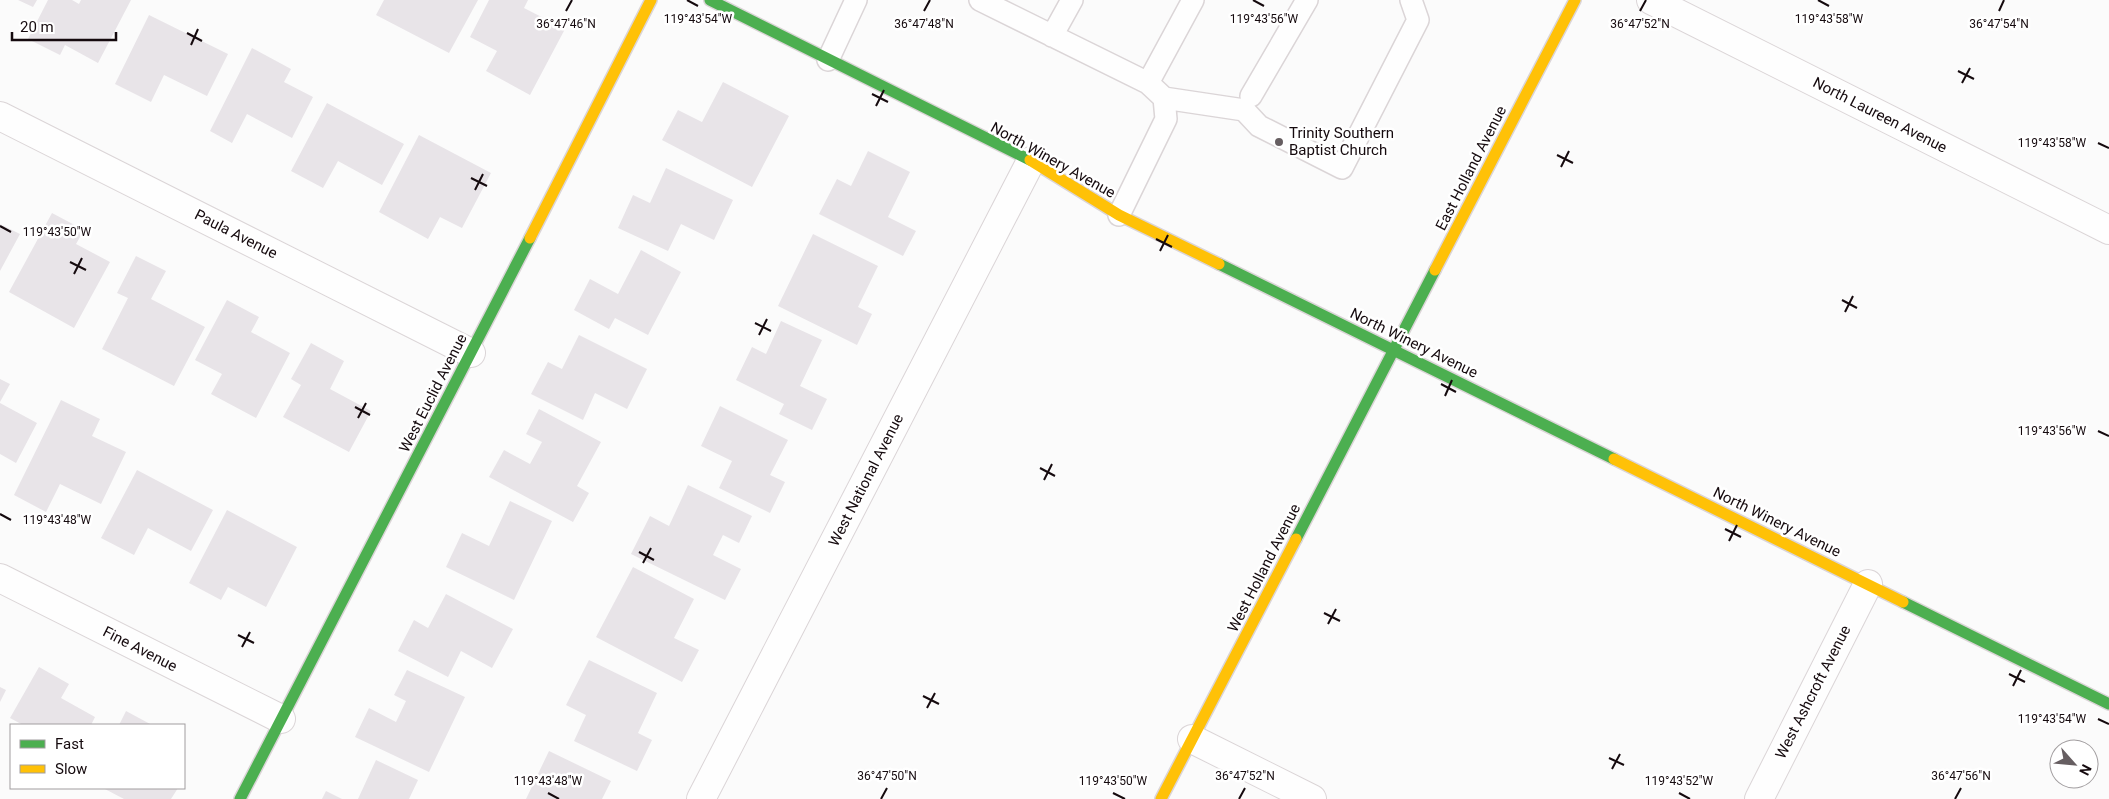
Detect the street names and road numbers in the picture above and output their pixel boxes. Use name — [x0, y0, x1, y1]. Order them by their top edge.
street label: North Laureen Avenue — [1810, 73, 1950, 157]
street label: East Holland Avenue — [1432, 103, 1510, 233]
street label: North Winery Avenue — [987, 118, 1119, 202]
street label: Paula Avenue — [192, 205, 280, 263]
street label: North Winery Avenue — [1347, 304, 1481, 382]
street label: West Euclid Avenue — [395, 331, 471, 455]
street label: West National Avenue — [825, 411, 907, 549]
street label: North Winery Avenue — [1710, 483, 1844, 561]
street label: West Holland Avenue — [1224, 501, 1304, 635]
street label: West Ashcroft Avenue — [1772, 622, 1855, 762]
street label: Fine Avenue — [100, 623, 180, 675]

